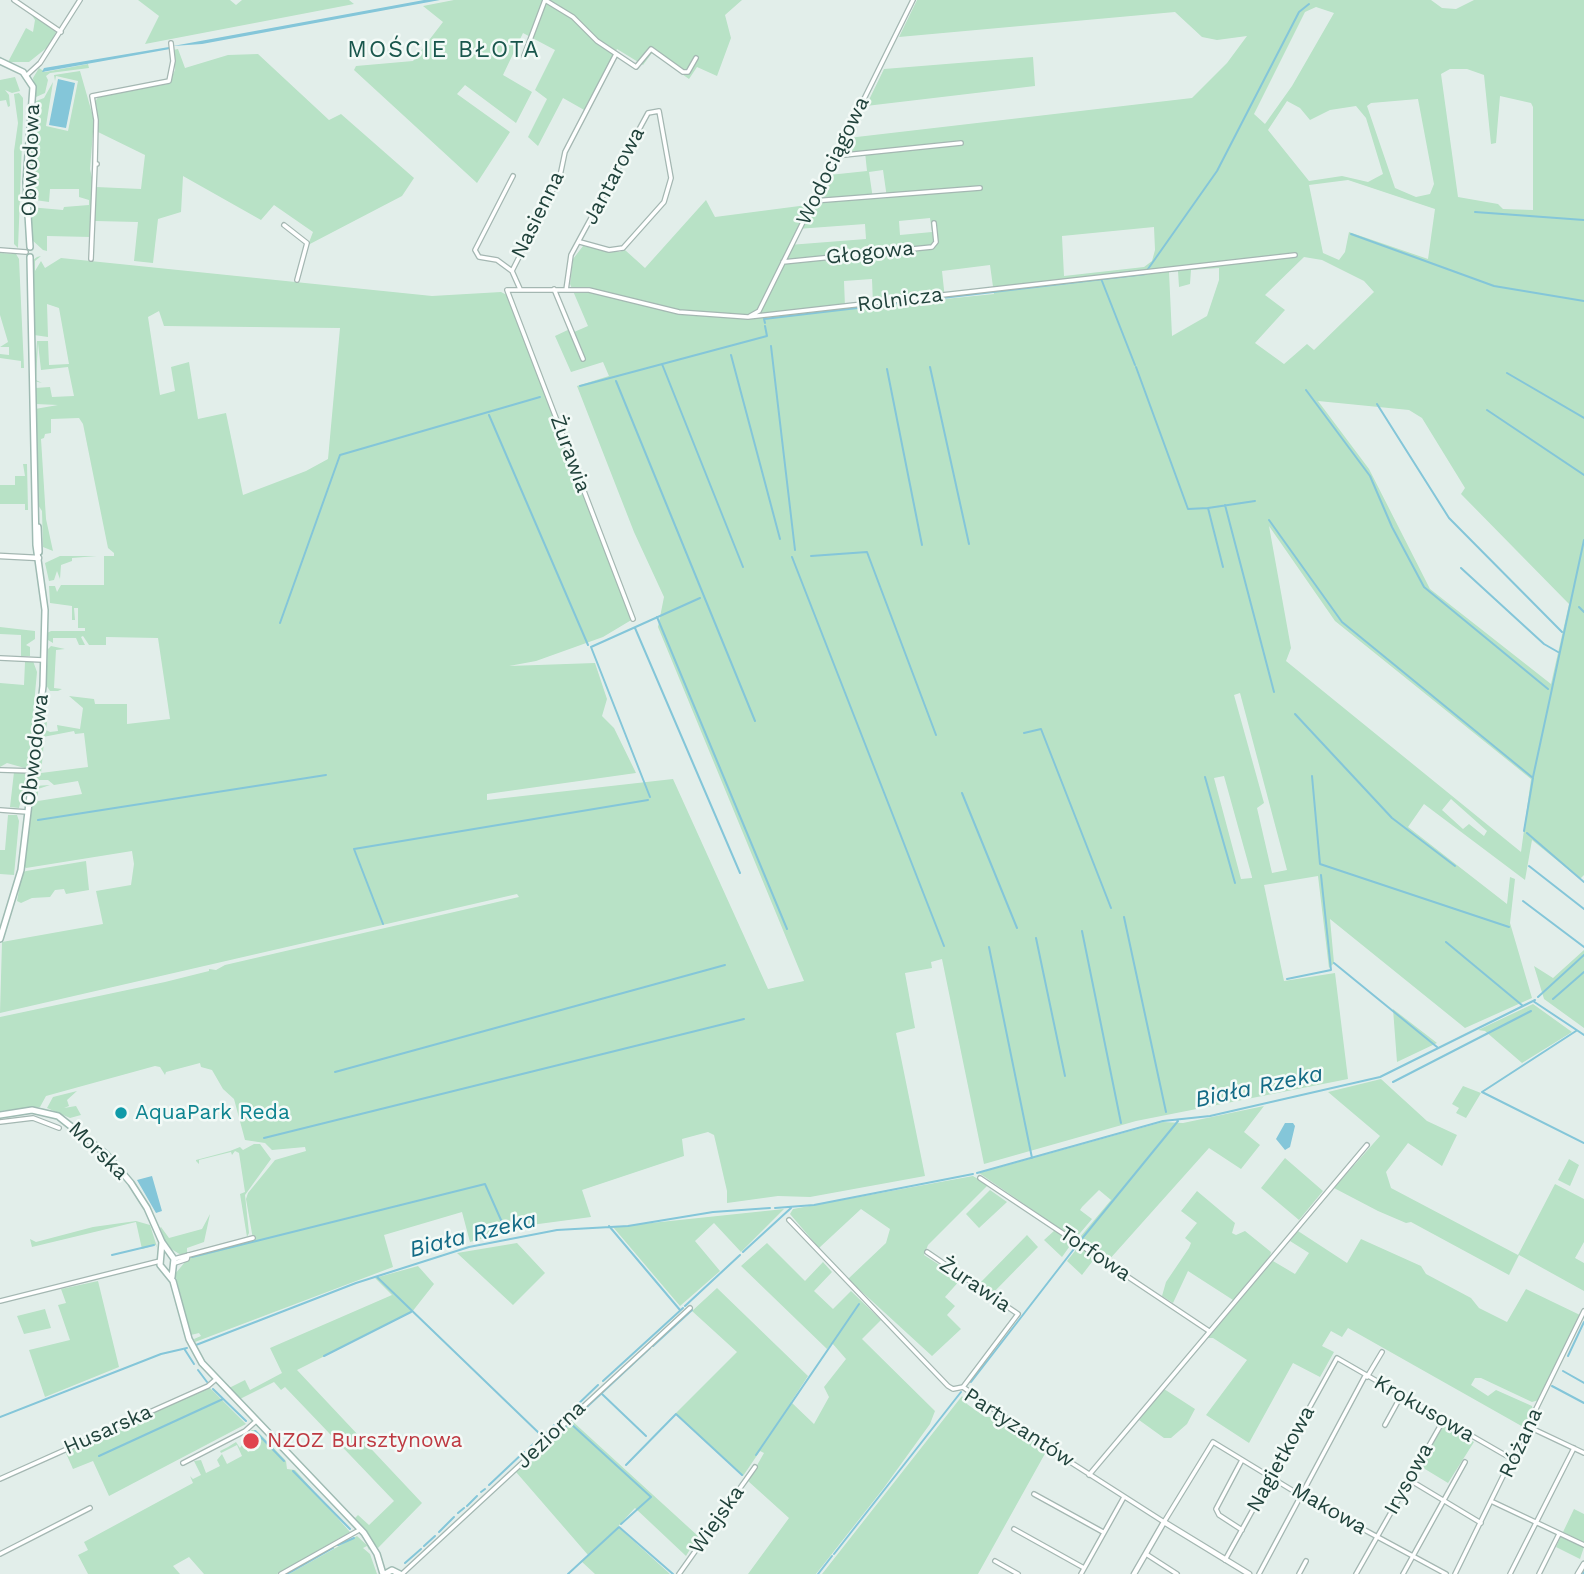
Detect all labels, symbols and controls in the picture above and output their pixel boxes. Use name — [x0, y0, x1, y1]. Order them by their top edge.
district label: MOŚCIE BŁOTA — [349, 36, 539, 64]
street label: Wodociągowa — [791, 93, 875, 229]
street label: Obwodowa — [16, 103, 46, 217]
street label: Jantarowa — [578, 123, 650, 229]
street label: Nasienna — [506, 167, 570, 263]
street label: Głogowa — [825, 236, 915, 270]
street label: Rolnicza — [856, 282, 944, 318]
street label: Żurawia — [544, 412, 596, 496]
street label: Obwodowa — [16, 692, 54, 808]
water label: Biała Rzeka — [1192, 1060, 1326, 1114]
place label: AquaPark Reda — [135, 1100, 290, 1126]
marker: AquaPark Reda — [113, 1105, 129, 1121]
street label: Morska — [63, 1117, 133, 1185]
water label: Biała Rzeka — [406, 1206, 540, 1264]
street label: Torfowa — [1054, 1221, 1136, 1287]
street label: Żurawia — [934, 1252, 1016, 1318]
street label: Krokusowa — [1369, 1370, 1479, 1448]
street label: Partyzantów — [959, 1383, 1079, 1473]
street label: Jeziorna — [511, 1396, 591, 1474]
street label: Husarska — [60, 1399, 156, 1461]
street label: Nagietkowa — [1241, 1401, 1321, 1517]
street label: Różana — [1494, 1404, 1548, 1482]
place label: NZOZ Bursztynowa — [267, 1428, 462, 1454]
marker: NZOZ Bursztynowa — [241, 1431, 261, 1451]
street label: Irysowa — [1379, 1439, 1439, 1519]
street label: Makowa — [1287, 1477, 1371, 1541]
street label: Wiejska — [684, 1481, 750, 1559]

